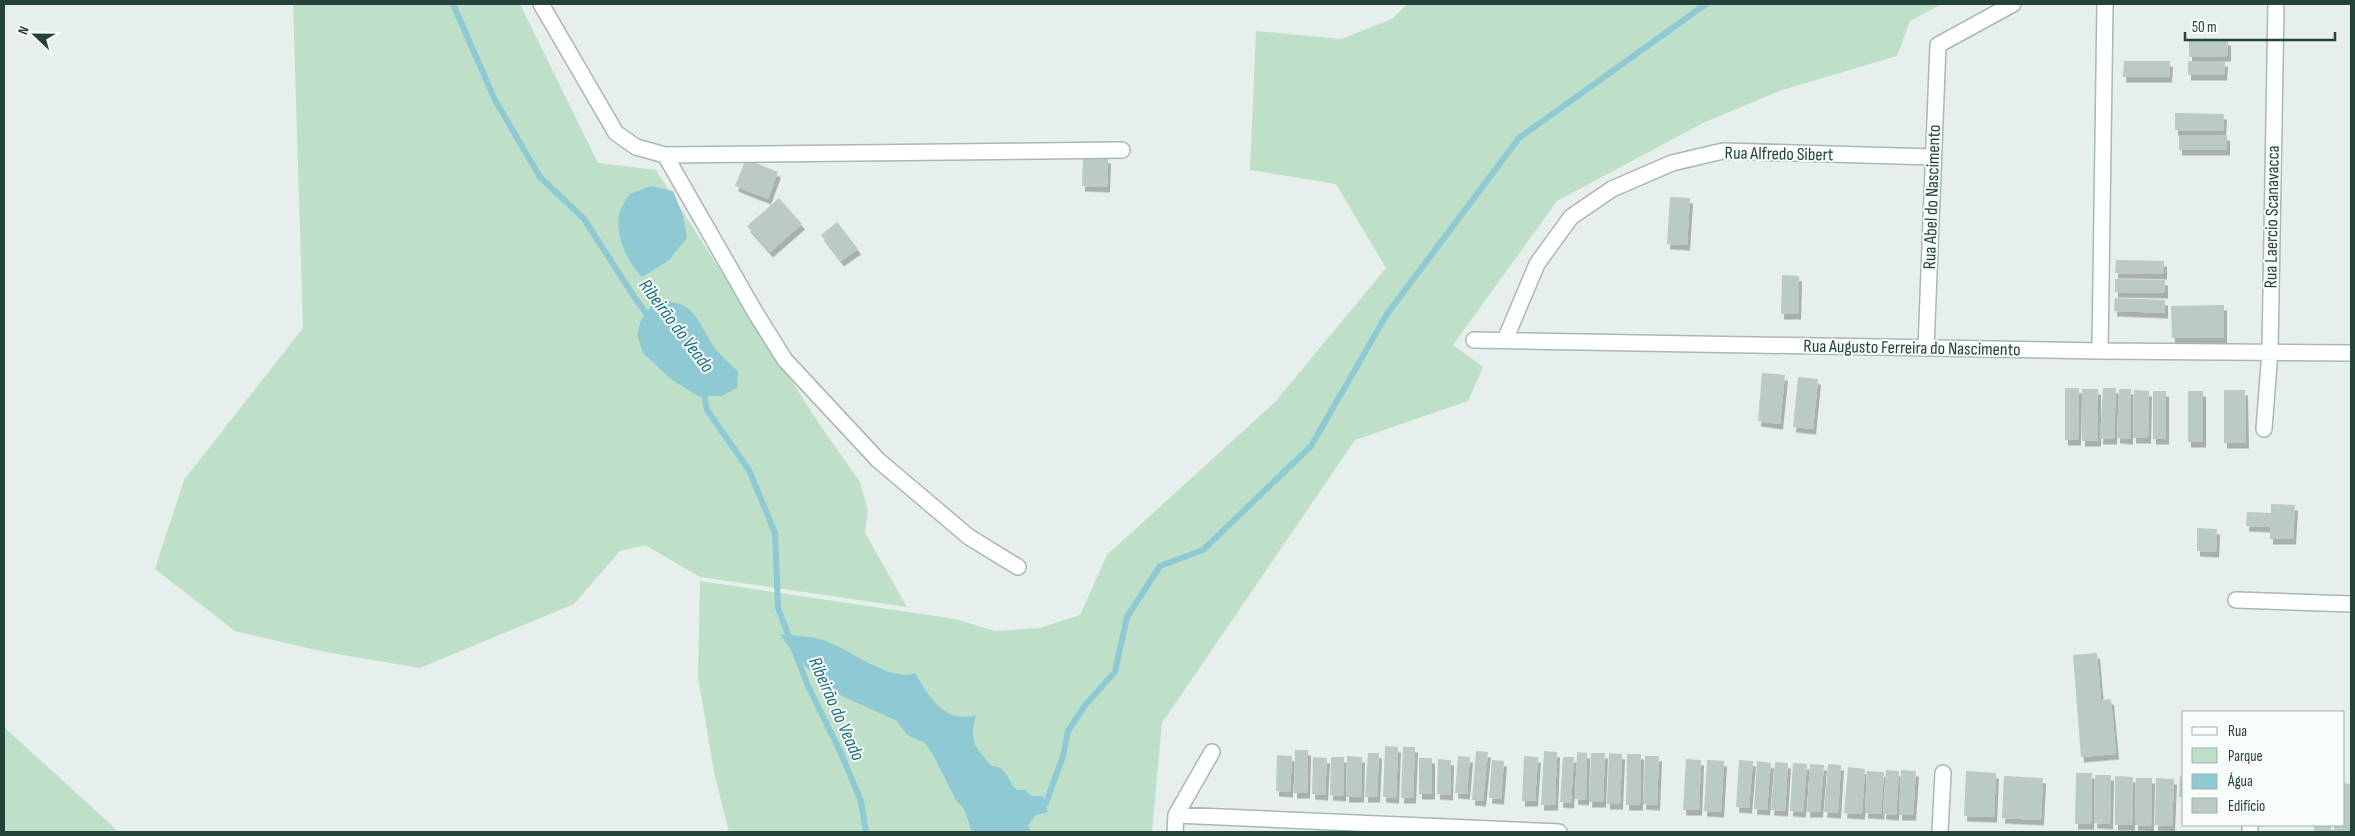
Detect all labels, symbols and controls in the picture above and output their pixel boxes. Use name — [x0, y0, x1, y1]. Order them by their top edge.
north arrow — [10, 10, 60, 60]
scale bar — [2185, 10, 2335, 42]
text: 50 m — [2192, 18, 2217, 37]
text: N — [14, 24, 33, 37]
street label: Rua Abel do Nascimento — [1919, 124, 1945, 270]
street label: Rua Alfredo Sibert — [1724, 143, 1834, 165]
street label: Rua Laercio Scanavacca — [2260, 145, 2284, 289]
water label: Ribeirão do Veado — [633, 275, 719, 377]
street label: Rua Augusto Ferreira do Nascimento — [1803, 336, 2021, 360]
water label: Ribeirão do Veado — [803, 654, 869, 765]
legend — [2182, 711, 2345, 826]
text: Rua — [2228, 722, 2247, 741]
text: Parque — [2228, 747, 2263, 766]
text: Água — [2227, 772, 2253, 791]
text: Edifício — [2228, 797, 2265, 816]

